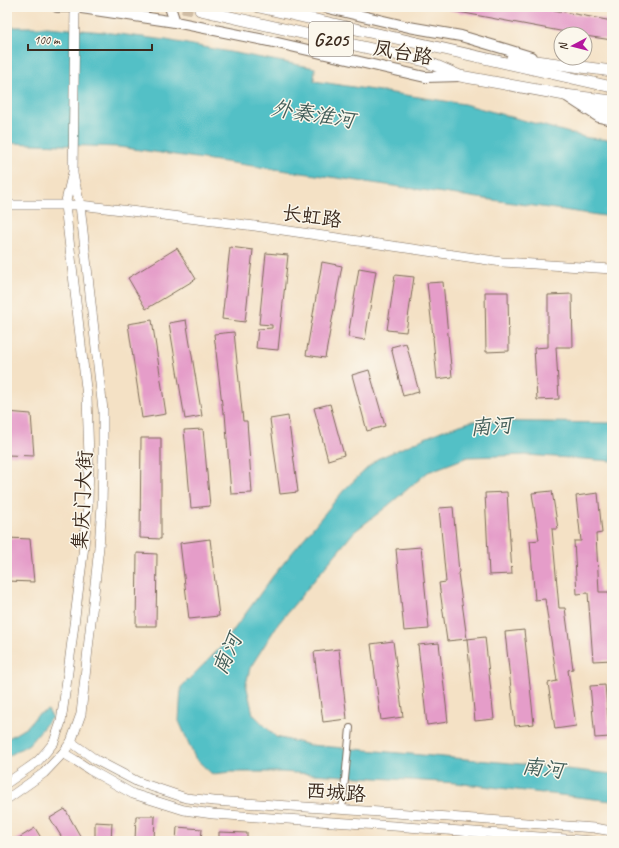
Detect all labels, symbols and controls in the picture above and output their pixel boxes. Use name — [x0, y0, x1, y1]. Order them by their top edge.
road number: G205 — [309, 22, 353, 56]
scale bar — [28, 26, 152, 52]
north arrow — [553, 26, 593, 66]
text: 100 m — [34, 32, 61, 48]
street label: 凤台路 — [371, 35, 436, 70]
text: N — [555, 41, 570, 51]
water label: 外秦淮河 — [269, 95, 359, 134]
street label: 长虹路 — [280, 200, 344, 233]
water label: 南河 — [469, 411, 516, 440]
street label: 集庆门大街 — [67, 449, 98, 551]
water label: 南河 — [207, 627, 249, 678]
water label: 南河 — [521, 753, 568, 784]
street label: 西城路 — [305, 778, 368, 807]

